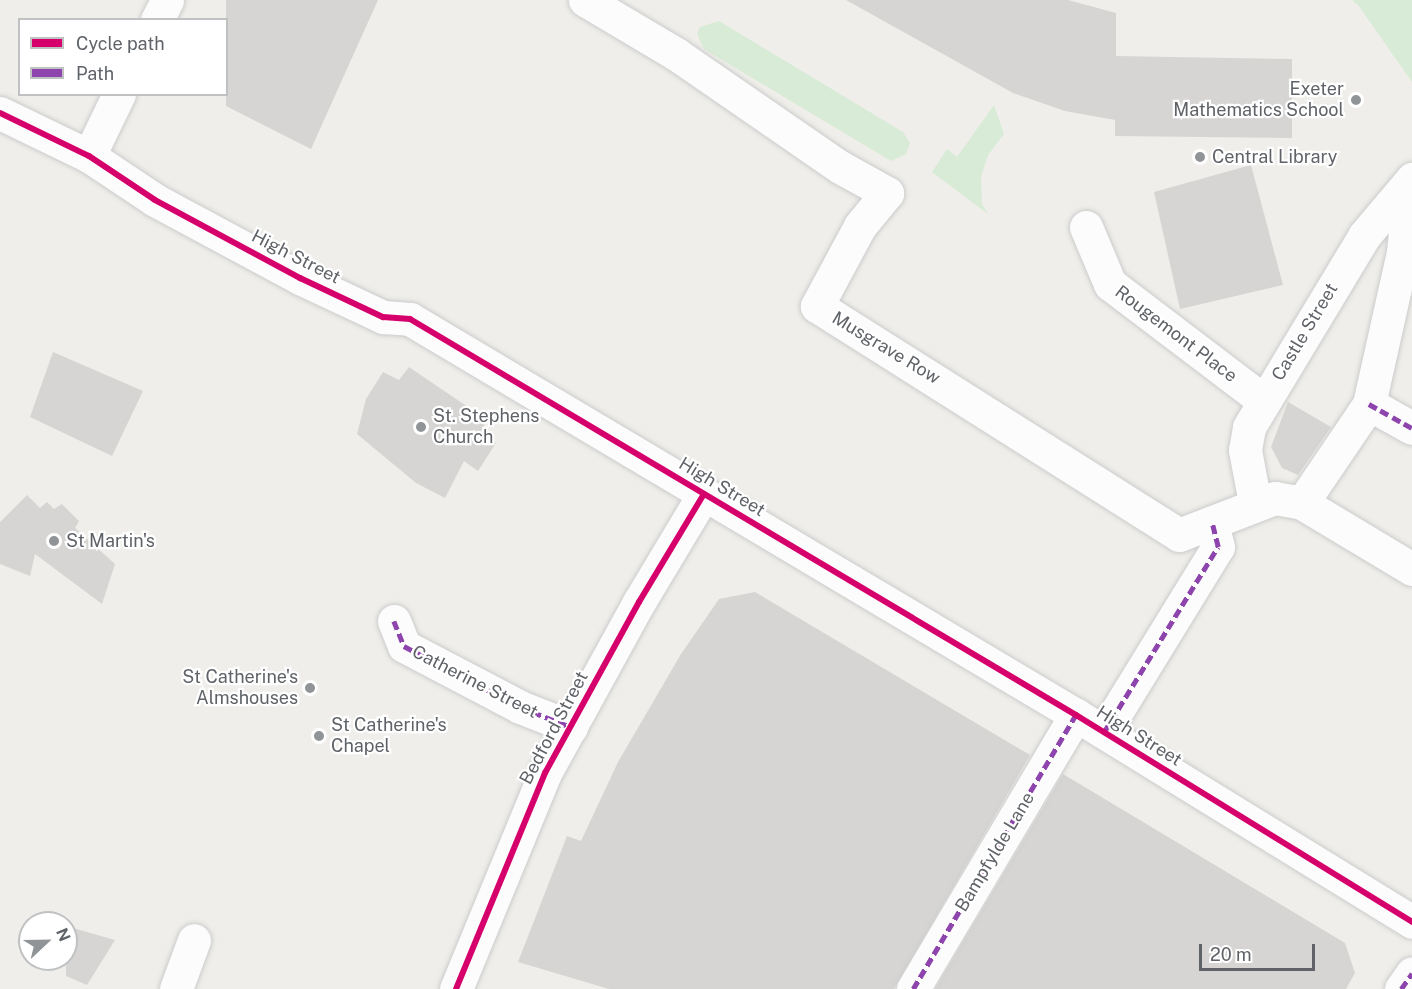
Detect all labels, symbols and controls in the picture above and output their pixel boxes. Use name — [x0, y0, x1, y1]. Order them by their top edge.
legend — [18, 18, 228, 96]
text: Cycle path — [76, 33, 165, 54]
text: Path — [76, 63, 114, 84]
place label: Exeter Mathematics School — [1173, 79, 1344, 122]
marker: Exeter Mathematics School — [1349, 93, 1363, 107]
place label: Central Library — [1212, 146, 1337, 168]
marker: Central Library — [1193, 150, 1207, 164]
street label: High Street — [248, 225, 344, 289]
street label: Castle Street — [1267, 279, 1343, 385]
street label: Rougemont Place — [1111, 281, 1241, 387]
street label: Musgrave Row — [828, 307, 944, 389]
place label: St. Stephens Church — [433, 406, 539, 448]
marker: St. Stephens Church — [414, 420, 428, 434]
street label: High Street — [675, 453, 769, 521]
place label: St Martin's — [66, 530, 155, 552]
marker: St Martin's — [47, 534, 61, 548]
street label: Catherine Street — [408, 641, 542, 723]
place label: St Catherine's Almshouses — [182, 667, 298, 710]
street label: Bedford Street — [515, 668, 593, 788]
marker: St Catherine's Almshouses — [303, 681, 317, 695]
street label: High Street — [1092, 701, 1186, 771]
place label: St Catherine's Chapel — [331, 715, 447, 758]
marker: St Catherine's Chapel — [312, 729, 326, 743]
street label: Bampfylde Lane — [951, 788, 1039, 916]
north arrow — [18, 911, 78, 971]
text: N — [52, 925, 74, 944]
scale bar — [1202, 932, 1318, 970]
text: 20 m — [1210, 944, 1252, 965]

